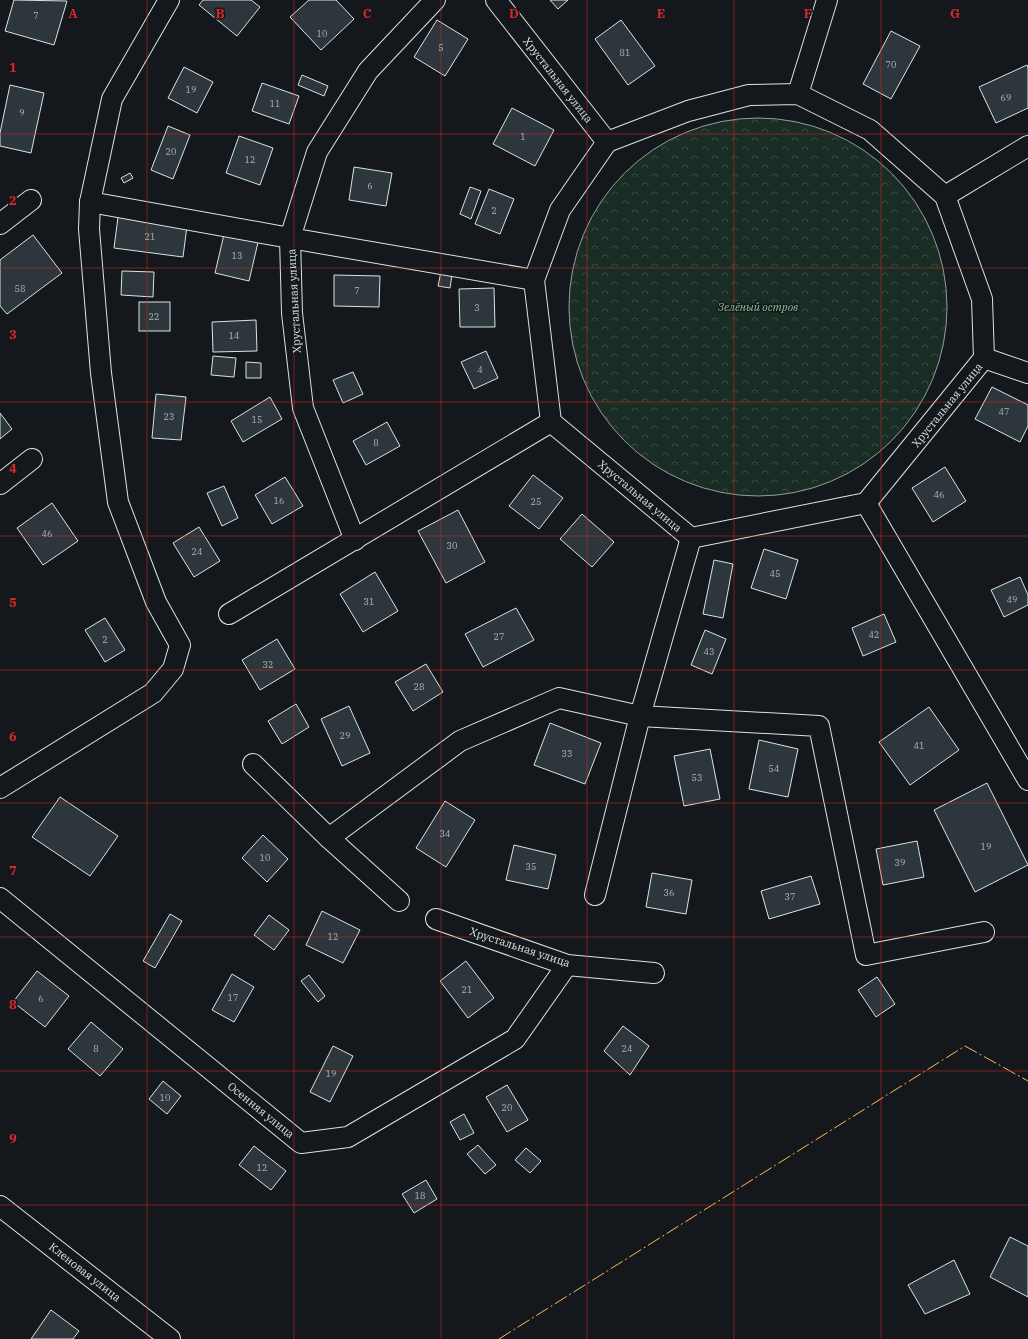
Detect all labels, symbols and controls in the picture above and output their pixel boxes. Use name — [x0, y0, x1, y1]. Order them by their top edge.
text: A — [68, 5, 78, 22]
text: B — [215, 5, 225, 22]
text: C — [363, 5, 372, 22]
text: D — [509, 5, 519, 22]
text: E — [657, 5, 665, 22]
text: F — [804, 5, 812, 22]
text: G — [950, 5, 960, 22]
house number: 7 — [33, 10, 39, 21]
house number: 10 — [317, 28, 327, 39]
street label: Хрустальная улица — [520, 34, 596, 126]
house number: 5 — [438, 42, 444, 53]
house number: 81 — [620, 47, 630, 58]
text: 1 — [9, 59, 17, 76]
house number: 70 — [886, 59, 896, 70]
house number: 19 — [186, 84, 196, 95]
house number: 69 — [1001, 92, 1011, 103]
house number: 11 — [270, 98, 280, 109]
house number: 9 — [19, 107, 25, 118]
house number: 1 — [520, 131, 526, 142]
house number: 20 — [166, 146, 176, 157]
house number: 12 — [245, 154, 255, 165]
house number: 6 — [367, 180, 373, 191]
text: 2 — [9, 192, 17, 209]
house number: 2 — [491, 205, 497, 216]
house number: 21 — [145, 231, 155, 242]
street label: Хрустальная улица — [284, 248, 304, 354]
house number: 13 — [232, 250, 242, 261]
house number: 58 — [15, 283, 25, 294]
house number: 7 — [354, 285, 360, 296]
park label: Зелёный остров — [718, 300, 798, 314]
house number: 3 — [474, 302, 480, 313]
house number: 22 — [149, 311, 159, 322]
text: 3 — [9, 326, 17, 343]
house number: 14 — [229, 330, 239, 341]
street label: Хрустальная улица — [909, 360, 985, 450]
house number: 4 — [477, 364, 483, 375]
house number: 47 — [999, 406, 1009, 417]
house number: 23 — [164, 411, 174, 422]
house number: 15 — [252, 414, 262, 425]
house number: 8 — [373, 437, 379, 448]
street label: Хрустальная улица — [595, 457, 685, 535]
text: 4 — [9, 460, 17, 477]
house number: 46 — [934, 489, 944, 500]
house number: 16 — [274, 495, 284, 506]
house number: 25 — [531, 496, 541, 507]
house number: 46 — [42, 528, 52, 539]
house number: 30 — [447, 540, 457, 551]
house number: 24 — [192, 546, 202, 557]
house number: 45 — [770, 568, 780, 579]
text: 5 — [9, 594, 17, 611]
house number: 49 — [1007, 594, 1017, 605]
house number: 31 — [364, 596, 374, 607]
house number: 42 — [869, 629, 879, 640]
house number: 27 — [494, 631, 504, 642]
house number: 2 — [102, 634, 108, 645]
house number: 43 — [704, 646, 714, 657]
house number: 32 — [263, 659, 273, 670]
house number: 28 — [414, 681, 424, 692]
text: 6 — [9, 728, 17, 745]
house number: 29 — [340, 730, 350, 741]
house number: 41 — [914, 740, 924, 751]
house number: 33 — [562, 748, 572, 759]
house number: 54 — [769, 763, 779, 774]
house number: 53 — [692, 772, 702, 783]
house number: 34 — [440, 828, 450, 839]
house number: 19 — [981, 841, 991, 852]
house number: 10 — [260, 852, 270, 863]
house number: 39 — [895, 857, 905, 868]
house number: 35 — [526, 861, 536, 872]
text: 7 — [9, 862, 17, 879]
house number: 36 — [664, 887, 674, 898]
house number: 37 — [785, 891, 795, 902]
street label: Хрустальная улица — [468, 924, 572, 970]
house number: 12 — [328, 931, 338, 942]
house number: 21 — [462, 984, 472, 995]
house number: 17 — [228, 992, 238, 1003]
house number: 6 — [38, 993, 44, 1004]
text: 8 — [9, 996, 17, 1013]
house number: 8 — [93, 1043, 99, 1054]
house number: 24 — [622, 1043, 632, 1054]
house number: 19 — [326, 1068, 336, 1079]
street label: Осенняя улица — [225, 1079, 297, 1141]
house number: 10 — [160, 1092, 170, 1103]
house number: 20 — [502, 1102, 512, 1113]
text: 9 — [9, 1130, 17, 1147]
house number: 12 — [257, 1162, 267, 1173]
house number: 18 — [415, 1190, 425, 1201]
street label: Кленовая улица — [46, 1240, 124, 1304]

